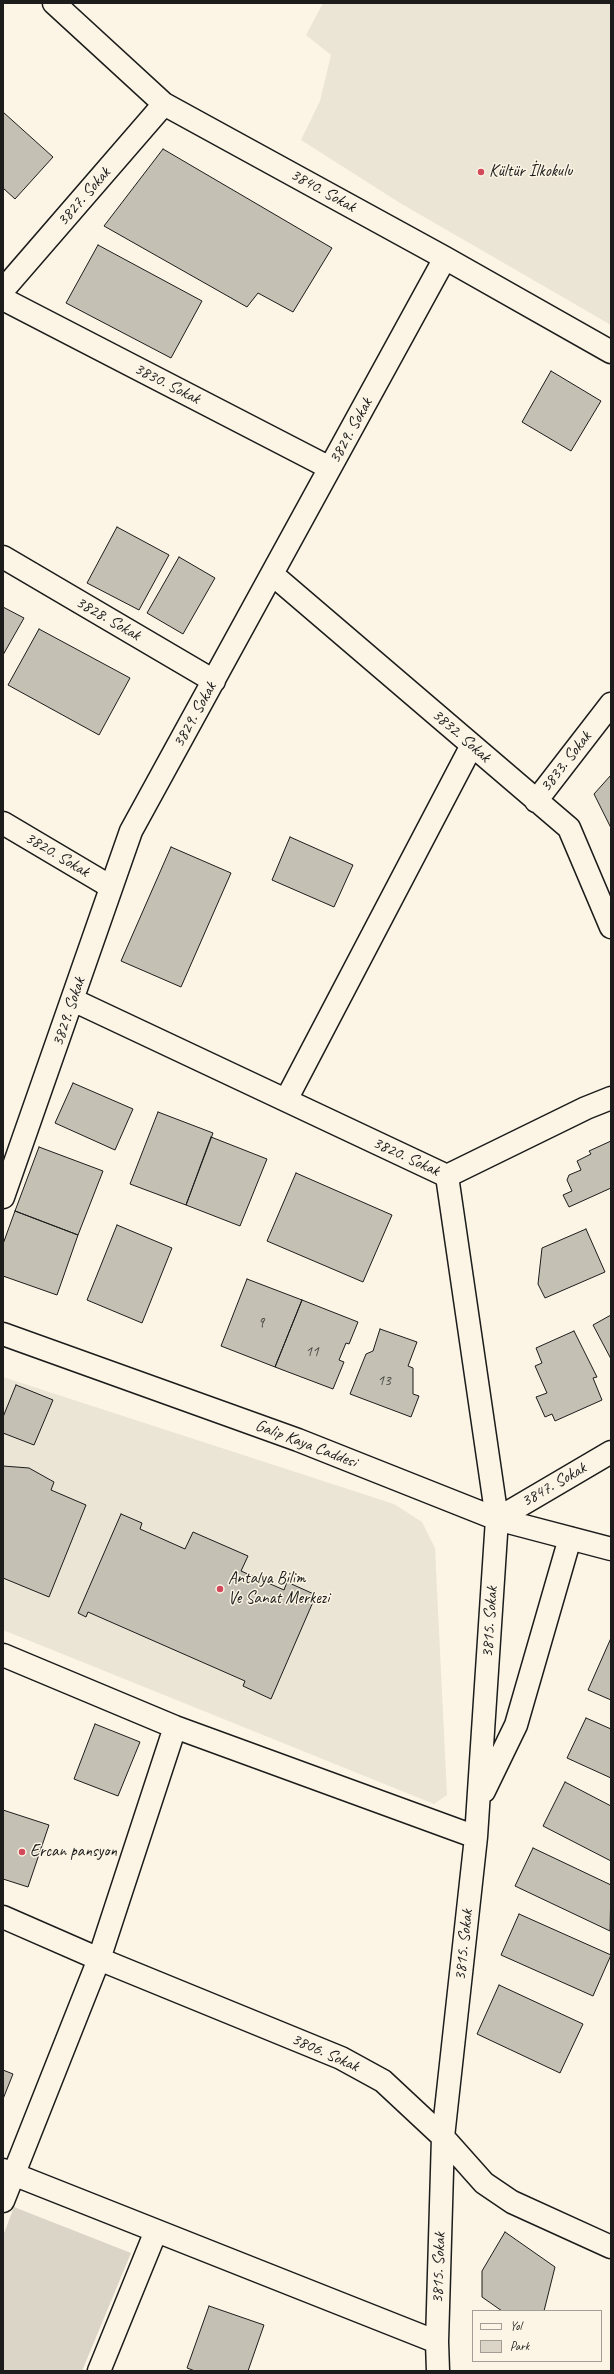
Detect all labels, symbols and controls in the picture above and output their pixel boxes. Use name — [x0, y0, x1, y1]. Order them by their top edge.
place label: Kültür İlkokulu — [489, 162, 572, 182]
street label: 3827. Sokak — [53, 163, 115, 231]
street label: 3840. Sokak — [287, 165, 359, 217]
marker: Kültür İlkokulu — [476, 167, 486, 177]
street label: 3830. Sokak — [131, 359, 203, 409]
street label: 3829. Sokak — [325, 395, 377, 467]
street label: 3828. Sokak — [72, 592, 144, 646]
street label: 3829. Sokak — [169, 679, 221, 751]
street label: 3832. Sokak — [427, 705, 495, 767]
street label: 3833. Sokak — [536, 728, 596, 796]
street label: 3820. Sokak — [21, 828, 93, 882]
street label: 3829. Sokak — [48, 975, 90, 1049]
street label: 3820. Sokak — [369, 1133, 443, 1181]
house number: 9 — [258, 1314, 264, 1332]
house number: 11 — [305, 1343, 319, 1361]
house number: 13 — [377, 1372, 391, 1390]
street label: Galip Kaya Caddesi — [252, 1415, 360, 1473]
street label: 3847. Sokak — [518, 1458, 590, 1512]
place label: Antalya Bilim Ve Sanat Merkezi — [228, 1569, 329, 1609]
marker: Antalya Bilim Ve Sanat Merkezi — [215, 1584, 225, 1594]
street label: 3815. Sokak — [477, 1586, 503, 1658]
place label: Ercan pansyon — [30, 1842, 117, 1862]
marker: Ercan pansyon — [17, 1847, 27, 1857]
street label: 3815. Sokak — [450, 1908, 478, 1982]
street label: 3806. Sokak — [288, 2029, 362, 2077]
street label: 3815. Sokak — [428, 2232, 450, 2304]
legend — [472, 2310, 602, 2362]
text: Yol — [510, 2318, 522, 2334]
text: Park — [510, 2338, 529, 2354]

